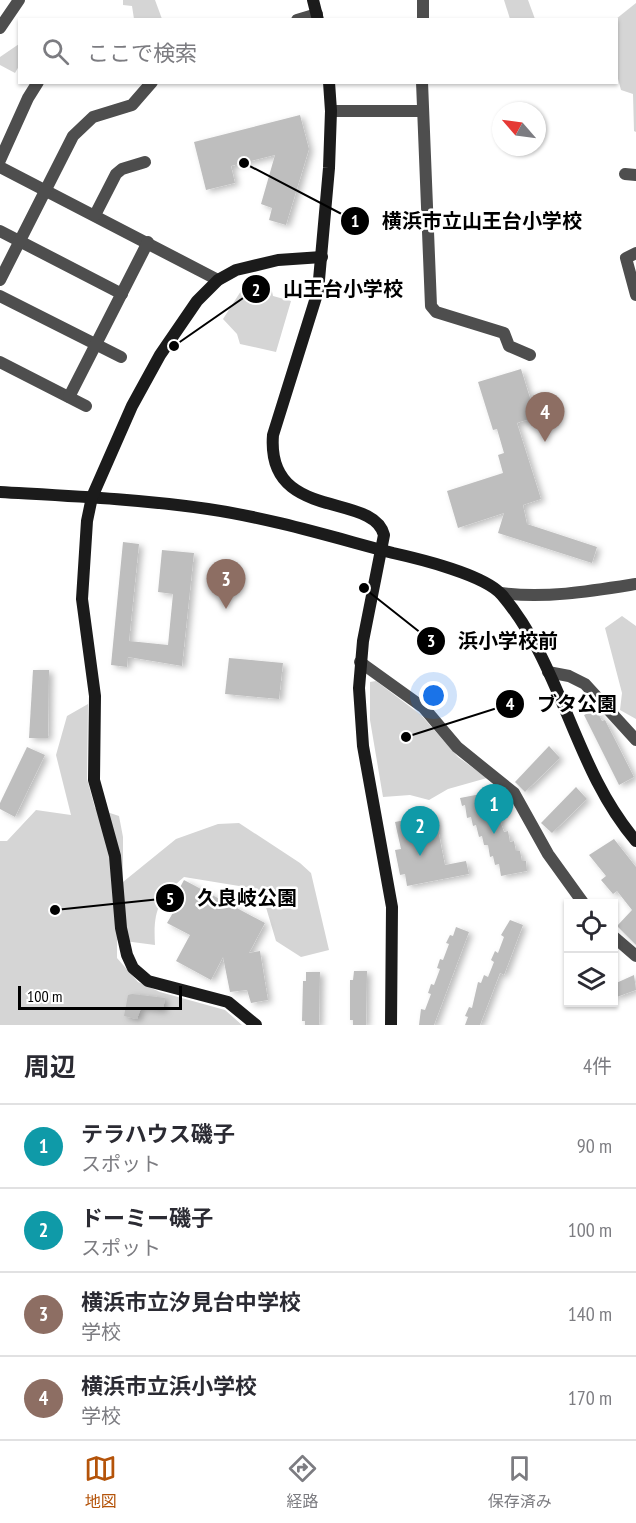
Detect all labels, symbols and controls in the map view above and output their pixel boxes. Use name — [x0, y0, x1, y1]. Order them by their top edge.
search box — [18, 18, 618, 84]
icon: search — [39, 35, 72, 68]
text: ここで検索 — [87, 39, 197, 67]
north arrow — [492, 102, 546, 156]
callout: 横浜市立山王台小学校 — [340, 202, 594, 240]
text: 横浜市立山王台小学校 — [382, 208, 582, 234]
text: 1 — [351, 209, 359, 232]
callout: 山王台小学校 — [241, 270, 415, 308]
text: 山王台小学校 — [283, 276, 403, 302]
text: 2 — [252, 278, 260, 301]
pin: 4 — [526, 392, 564, 442]
pin: 3 — [206, 560, 246, 609]
callout: 浜小学校前 — [416, 622, 570, 660]
text: 浜小学校前 — [458, 628, 558, 654]
text: 3 — [427, 629, 435, 652]
your location — [419, 681, 448, 710]
callout: ブタ公園 — [495, 685, 629, 723]
text: ブタ公園 — [537, 691, 617, 717]
text: 4 — [506, 692, 515, 715]
pin: 1 — [474, 784, 514, 834]
pin: 2 — [400, 806, 440, 856]
callout: 久良岐公園 — [155, 879, 309, 917]
text: 久良岐公園 — [197, 885, 297, 911]
text: 5 — [166, 887, 174, 910]
map controls — [564, 899, 618, 1007]
button: locate — [564, 899, 618, 953]
button: layers — [564, 953, 618, 1007]
scale bar — [18, 983, 182, 1010]
text: 100 m — [27, 986, 62, 1006]
text: 周辺 — [24, 1050, 76, 1083]
text: 4件 — [583, 1053, 612, 1079]
text: テラハウス磯子 — [81, 1120, 235, 1148]
text: 1 — [39, 1133, 48, 1159]
text: 90 m — [577, 1133, 612, 1159]
text: スポット — [81, 1151, 161, 1177]
text: ドーミー磯子 — [81, 1204, 213, 1232]
text: 2 — [39, 1217, 48, 1243]
text: 100 m — [568, 1217, 612, 1243]
text: スポット — [81, 1235, 161, 1261]
text: 横浜市立汐見台中学校 — [81, 1288, 301, 1316]
text: 3 — [39, 1301, 48, 1327]
text: 140 m — [568, 1301, 612, 1327]
text: 学校 — [81, 1319, 121, 1345]
text: 横浜市立浜小学校 — [81, 1372, 257, 1400]
text: 4 — [39, 1385, 48, 1411]
text: 170 m — [568, 1385, 612, 1411]
text: 学校 — [81, 1403, 121, 1429]
tab: 地図 — [84, 1452, 117, 1512]
tab: 経路 — [286, 1452, 319, 1512]
tab: 保存済み — [488, 1452, 552, 1512]

